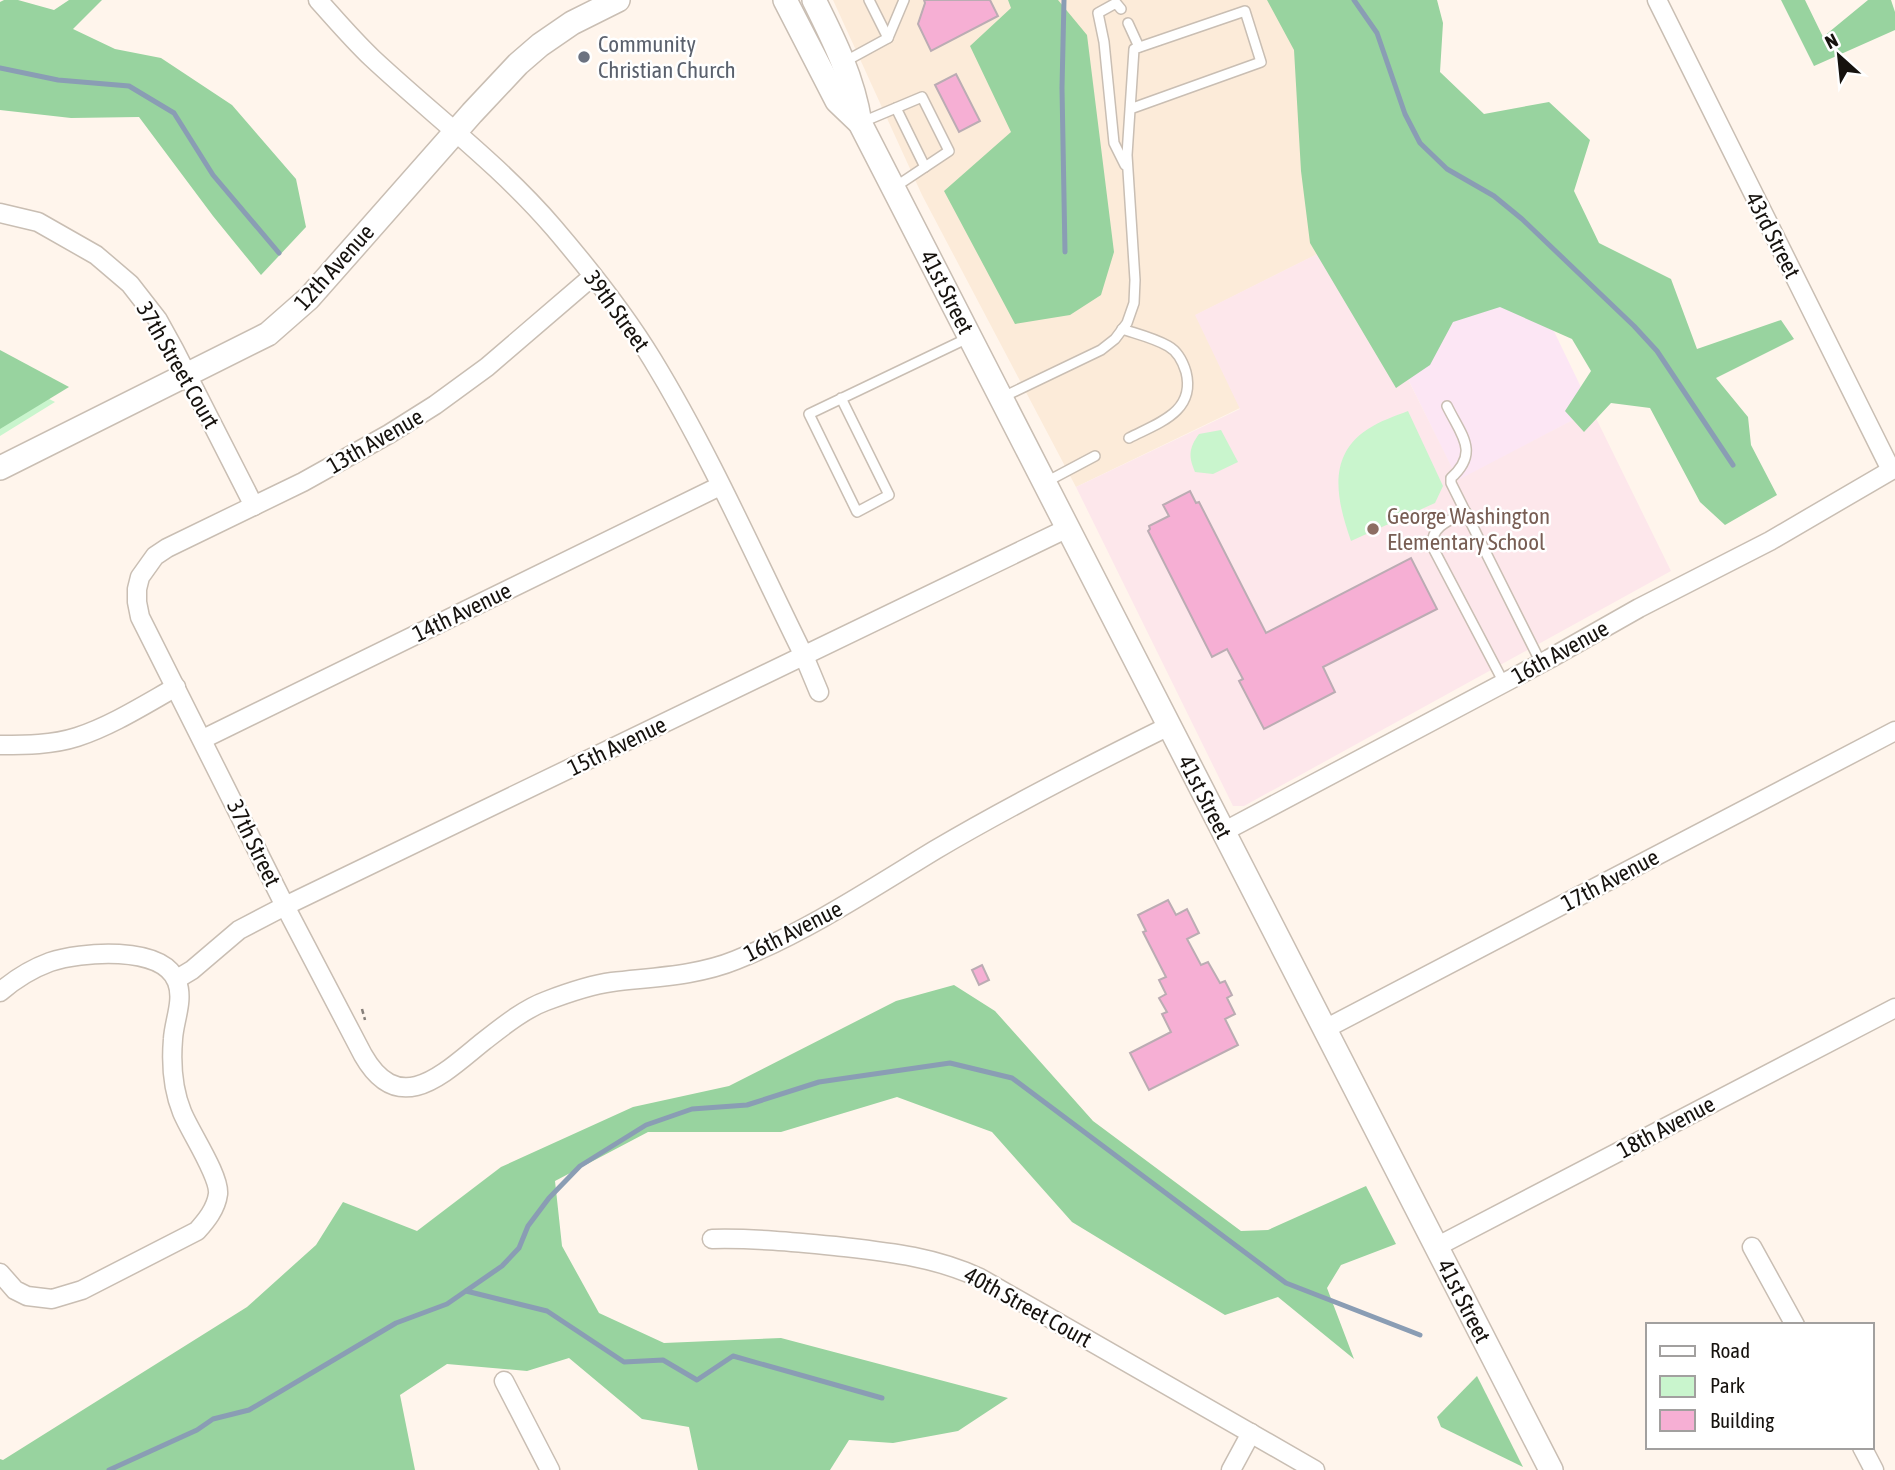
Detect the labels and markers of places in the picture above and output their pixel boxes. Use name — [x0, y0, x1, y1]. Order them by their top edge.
place label: Community Christian Church — [598, 31, 736, 83]
marker: Community Christian Church — [576, 49, 592, 65]
place label: George Washington Elementary School — [1387, 503, 1550, 555]
marker: George Washington Elementary School — [1365, 521, 1381, 537]

